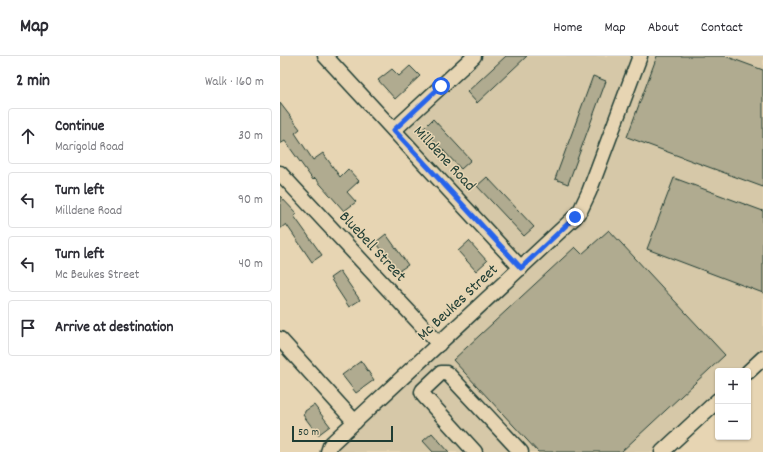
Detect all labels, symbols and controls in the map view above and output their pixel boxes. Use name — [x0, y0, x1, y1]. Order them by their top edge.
text: Map — [20, 14, 49, 41]
text: Home — [553, 18, 582, 38]
text: Map — [604, 18, 626, 38]
text: About — [648, 18, 679, 38]
text: Contact — [701, 18, 743, 38]
text: 2 min — [16, 70, 50, 94]
text: Walk · 160 m — [205, 73, 264, 92]
route start — [432, 77, 450, 95]
text: Continue — [55, 116, 104, 138]
street label: Milldene Road — [407, 121, 481, 197]
icon: ahead — [17, 125, 39, 147]
text: 30 m — [238, 127, 263, 146]
text: Marigold Road — [55, 138, 124, 157]
text: Turn left — [55, 180, 104, 202]
icon: left — [17, 189, 39, 211]
text: 90 m — [238, 191, 263, 210]
text: Milldene Road — [55, 202, 122, 221]
street label: Bluebell Street — [333, 206, 411, 288]
route end — [566, 208, 584, 226]
text: Turn left — [55, 244, 104, 266]
icon: left — [17, 253, 39, 275]
text: 40 m — [239, 255, 263, 274]
street label: Mc Beukes Street — [412, 259, 504, 347]
text: Mc Beukes Street — [55, 266, 139, 285]
icon: arrive — [17, 317, 39, 339]
text: Arrive at destination — [55, 317, 173, 339]
map controls — [715, 368, 751, 440]
button: + — [715, 368, 751, 404]
button: − — [715, 404, 751, 440]
scale bar — [292, 424, 393, 443]
text: 50 m — [298, 425, 319, 441]

